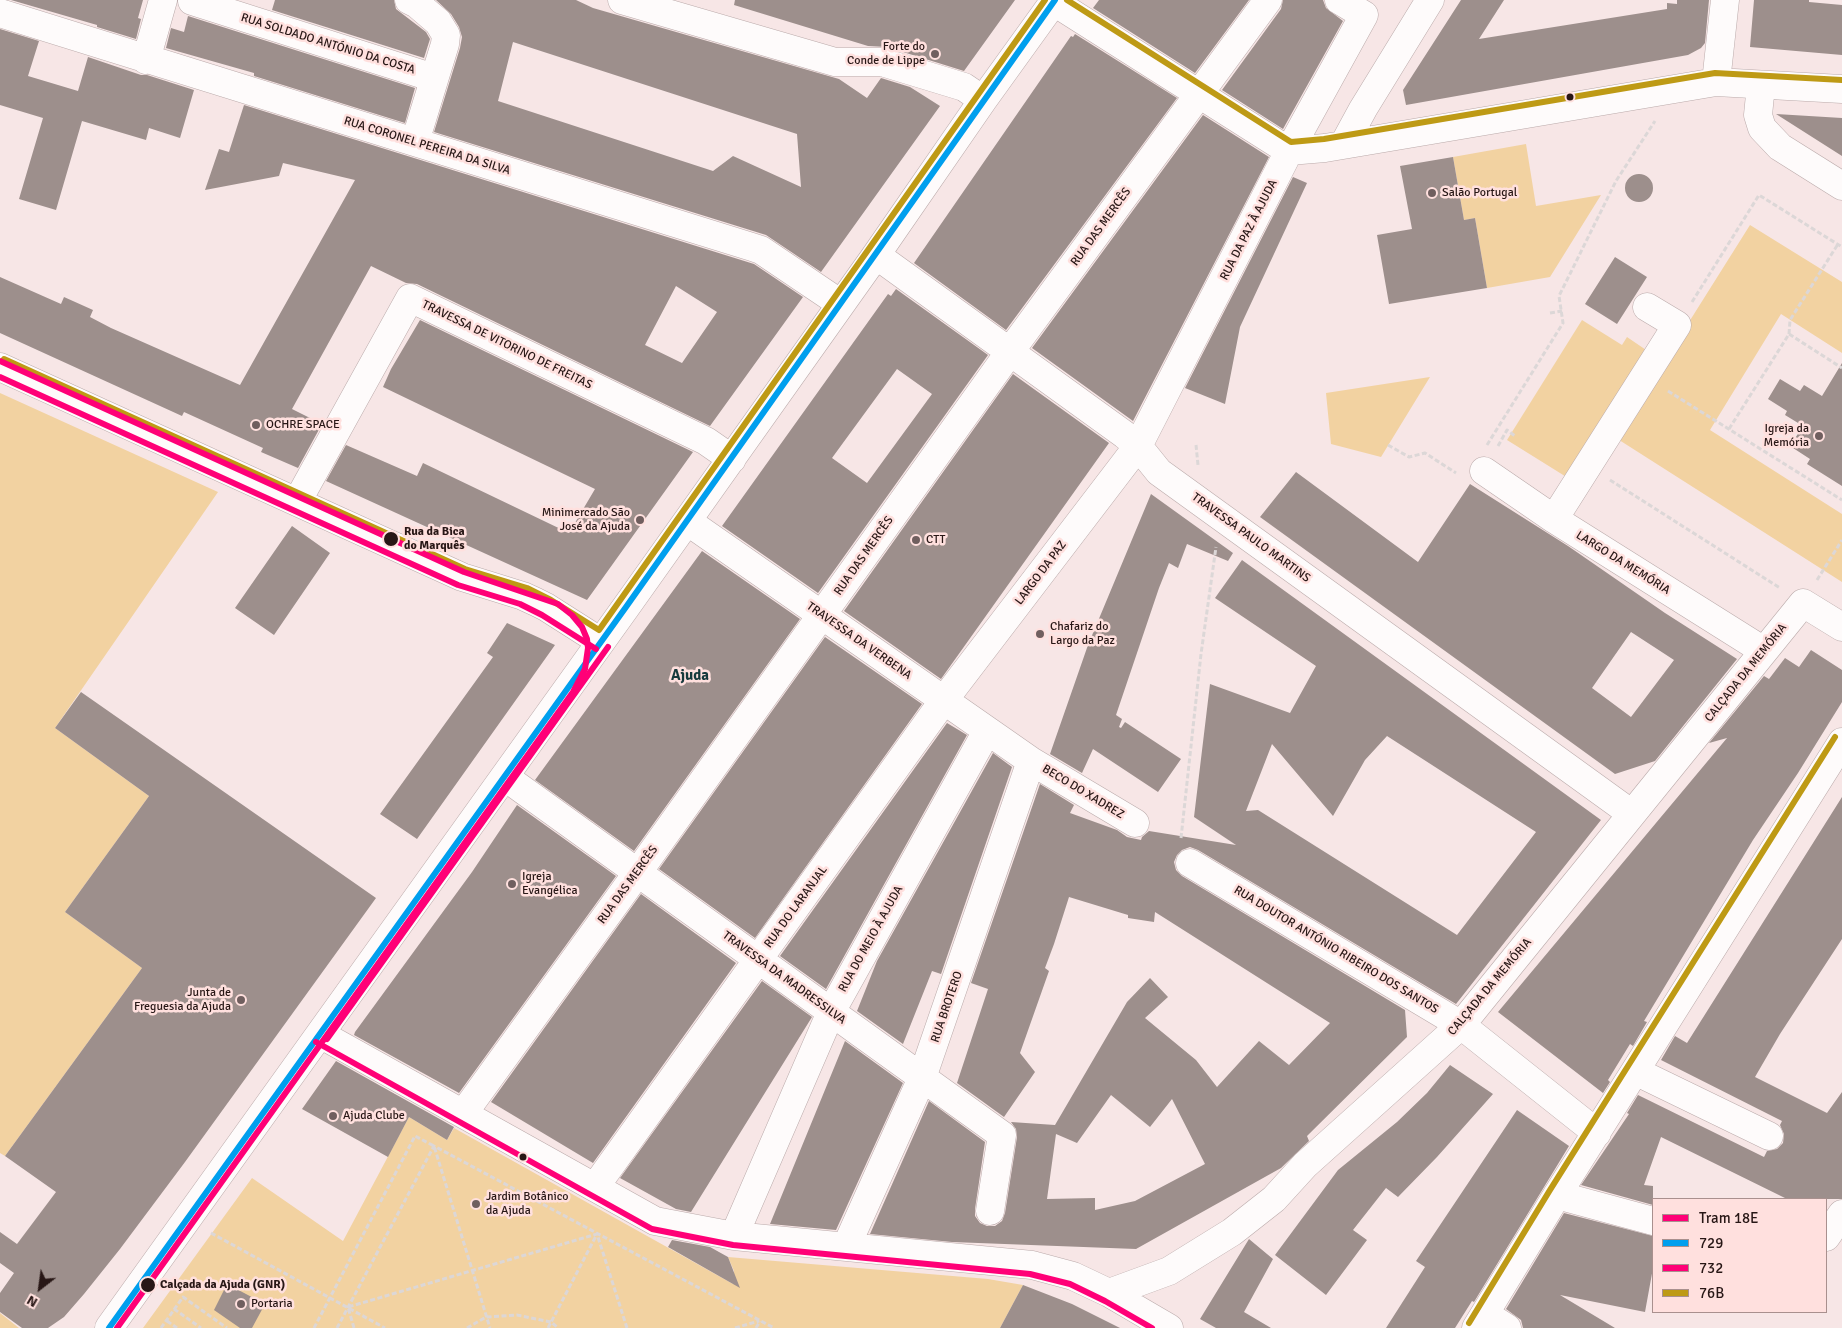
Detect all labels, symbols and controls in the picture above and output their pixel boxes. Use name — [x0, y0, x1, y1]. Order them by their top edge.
street label: RUA SOLDADO ANTÓNIO DA COSTA — [239, 11, 417, 77]
place label: Forte do Conde de Lippe — [847, 40, 925, 68]
marker: Forte do Conde de Lippe — [929, 48, 941, 60]
unlabelled marker — [1565, 92, 1575, 102]
street label: RUA CORONEL PEREIRA DA SILVA — [342, 114, 512, 178]
street label: RUA DA PAZ À AJUDA — [1217, 177, 1281, 283]
street label: RUA DAS MERCÊS — [1068, 185, 1134, 269]
place label: Salão Portugal — [1442, 186, 1517, 200]
marker: Salão Portugal — [1426, 187, 1438, 199]
street label: TRAVESSA DE VITORINO DE FREITAS — [420, 297, 594, 393]
place label: OCHRE SPACE — [266, 418, 340, 432]
marker: OCHRE SPACE — [250, 419, 262, 431]
place label: Igreja da Memória — [1764, 422, 1809, 450]
marker: Igreja da Memória — [1813, 430, 1825, 442]
street label: TRAVESSA PAULO MARTINS — [1189, 490, 1313, 586]
place label: Minimercado São José da Ajuda — [542, 506, 630, 534]
marker: Minimercado São José da Ajuda — [634, 514, 646, 526]
street label: RUA DAS MERCÊS — [831, 514, 897, 598]
place label: Rua da Bica do Marquês — [404, 525, 465, 553]
street label: LARGO DA MEMÓRIA — [1573, 528, 1673, 598]
marker: Rua da Bica do Marquês — [382, 530, 400, 548]
place label: CTT — [926, 533, 945, 547]
marker: CTT — [910, 534, 922, 546]
street label: LARGO DA PAZ — [1012, 538, 1070, 608]
street label: TRAVESSA DA VERBENA — [804, 599, 914, 683]
place label: Chafariz do Largo da Paz — [1050, 620, 1115, 648]
street label: CALÇADA DA MEMÓRIA — [1702, 621, 1790, 725]
marker: Chafariz do Largo da Paz — [1034, 628, 1046, 640]
district label: Ajuda — [671, 667, 709, 685]
street label: BECO DO XADREZ — [1039, 762, 1127, 822]
street label: RUA DAS MERCÊS — [595, 843, 661, 927]
street label: RUA DO LARANJAL — [761, 863, 831, 951]
place label: Igreja Evangélica — [522, 870, 577, 898]
marker: Igreja Evangélica — [506, 878, 518, 890]
street label: RUA DO MEIO À AJUDA — [836, 883, 906, 995]
street label: RUA DOUTOR ANTÓNIO RIBEIRO DOS SANTOS — [1231, 883, 1441, 1017]
street label: TRAVESSA DA MADRESSILVA — [720, 928, 848, 1028]
street label: CALÇADA DA MEMÓRIA — [1445, 935, 1535, 1039]
street label: RUA BROTERO — [928, 970, 966, 1044]
place label: Junta de Freguesia da Ajuda — [134, 986, 231, 1014]
marker: Junta de Freguesia da Ajuda — [235, 994, 247, 1006]
place label: Ajuda Clube — [343, 1109, 405, 1123]
marker: Ajuda Clube — [327, 1110, 339, 1122]
unlabelled marker — [518, 1152, 528, 1162]
place label: Jardim Botânico da Ajuda — [486, 1190, 569, 1218]
marker: Jardim Botânico da Ajuda — [470, 1198, 482, 1210]
legend — [1652, 1198, 1827, 1313]
text: Tram 18E — [1699, 1209, 1759, 1227]
text: 729 — [1699, 1234, 1723, 1252]
text: 732 — [1699, 1259, 1723, 1277]
north arrow — [15, 1263, 65, 1313]
marker: Calçada da Ajuda (GNR) — [139, 1276, 157, 1294]
place label: Calçada da Ajuda (GNR) — [160, 1278, 285, 1292]
text: 76B — [1699, 1284, 1724, 1302]
text: N — [24, 1292, 41, 1311]
place label: Portaria — [251, 1297, 293, 1311]
marker: Portaria — [235, 1298, 247, 1310]

